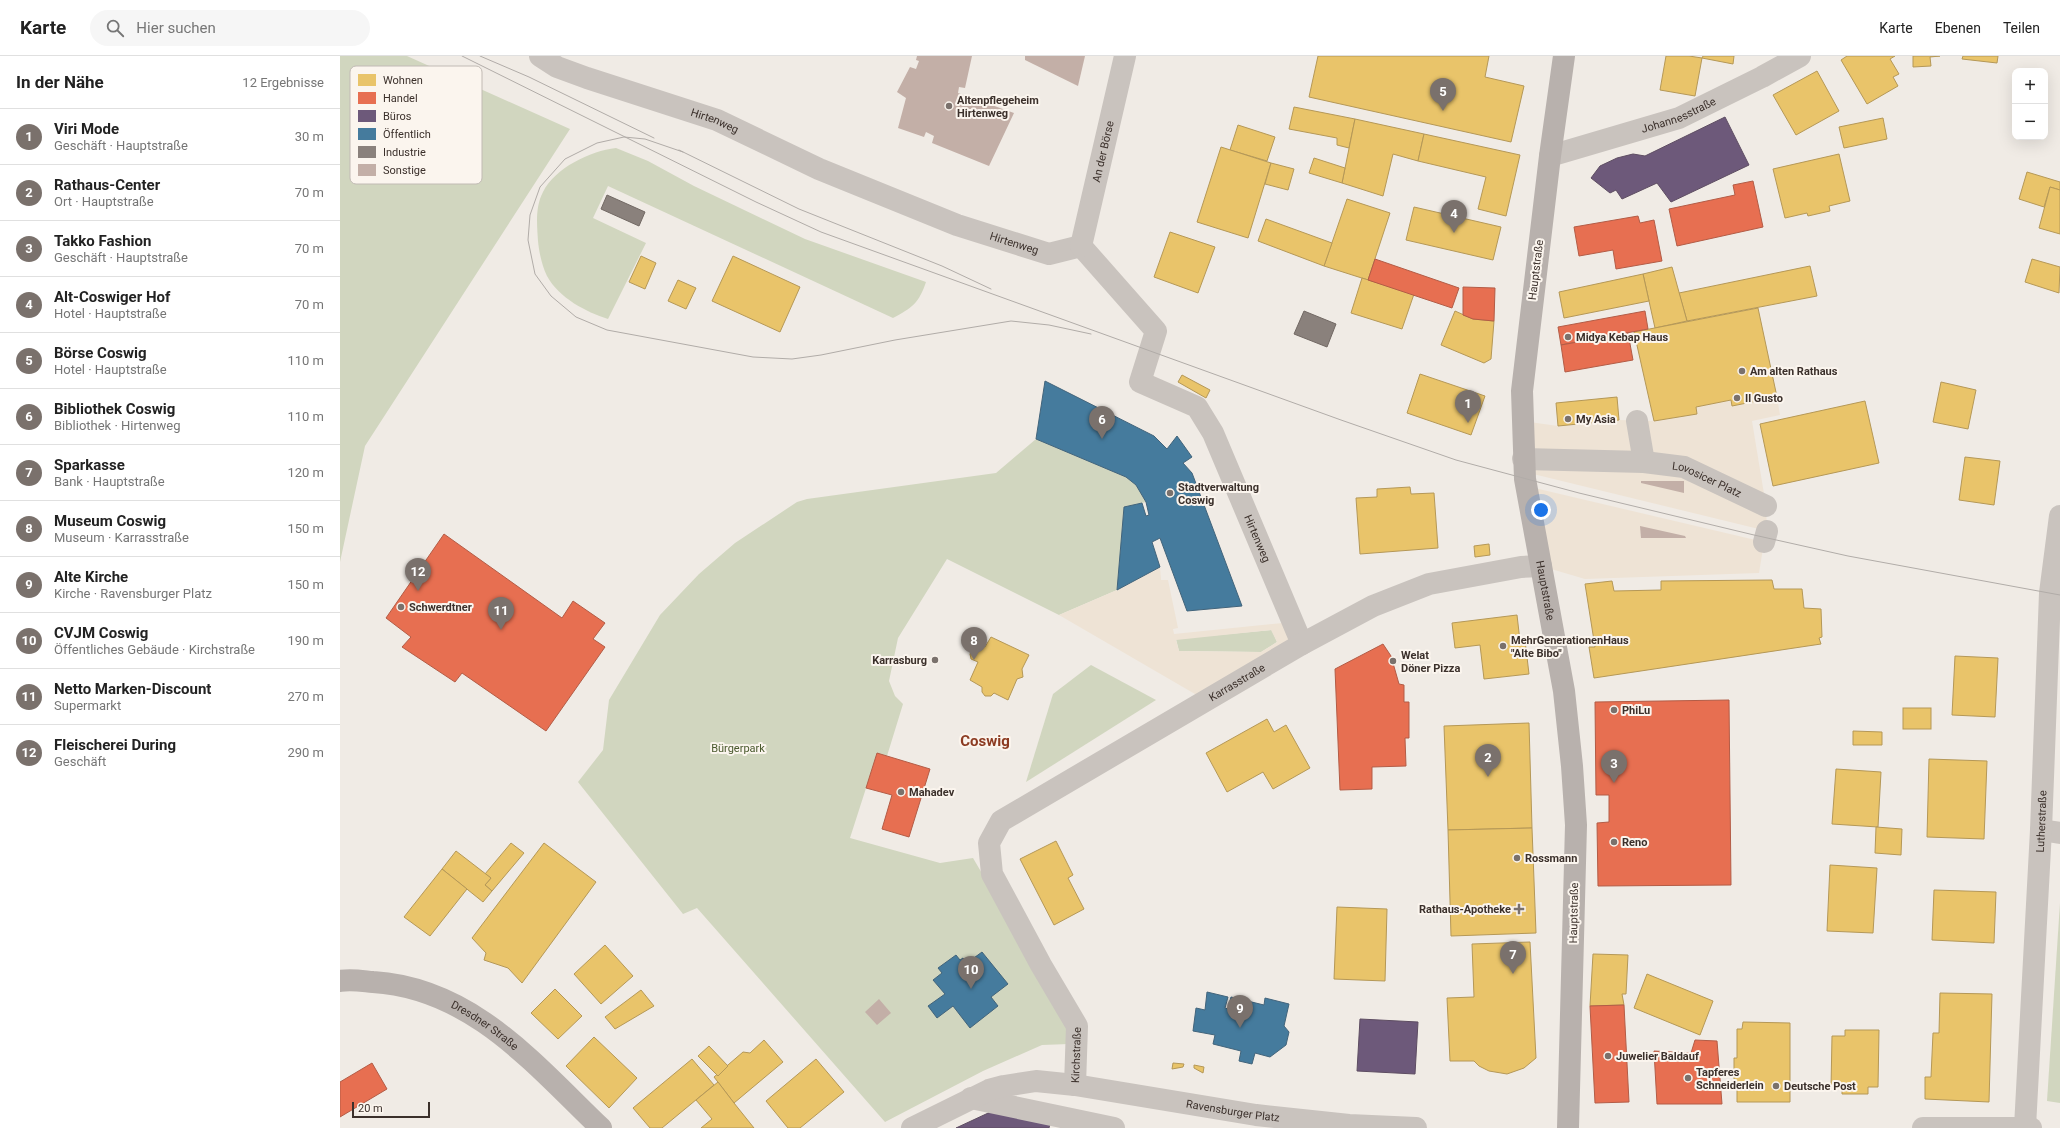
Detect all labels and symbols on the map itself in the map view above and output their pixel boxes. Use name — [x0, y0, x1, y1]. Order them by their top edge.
legend — [350, 66, 482, 184]
text: Wohnen — [383, 74, 423, 87]
pin: 5 — [1430, 78, 1456, 111]
text: Handel — [383, 92, 418, 105]
place label: Altenpflegeheim Hirtenweg — [957, 94, 1039, 120]
street label: Johannesstraße — [1640, 94, 1718, 135]
marker: Altenpflegeheim Hirtenweg — [944, 101, 954, 111]
street label: Hirtenweg — [689, 106, 741, 136]
text: Büros — [383, 110, 412, 123]
street label: An der Börse — [1089, 119, 1116, 184]
text: Öffentlich — [383, 128, 431, 141]
text: Industrie — [383, 146, 426, 159]
text: Sonstige — [383, 164, 426, 177]
pin: 4 — [1441, 200, 1467, 233]
street label: Hirtenweg — [988, 229, 1040, 257]
street label: Hauptstraße — [1526, 239, 1546, 301]
place label: Midya Kebap Haus — [1576, 331, 1668, 344]
marker: Midya Kebap Haus — [1563, 332, 1573, 342]
place label: Am alten Rathaus — [1750, 365, 1838, 378]
marker: Am alten Rathaus — [1737, 366, 1747, 376]
pin: 1 — [1455, 390, 1481, 423]
place label: Il Gusto — [1745, 392, 1783, 405]
marker: Il Gusto — [1732, 393, 1742, 403]
pin: 6 — [1089, 406, 1115, 439]
place label: My Asia — [1576, 413, 1616, 426]
marker: My Asia — [1563, 414, 1573, 424]
street label: Lovosicer Platz — [1672, 459, 1744, 500]
place label: Stadtverwaltung Coswig — [1178, 481, 1259, 507]
marker: Stadtverwaltung Coswig — [1165, 488, 1175, 498]
your location — [1531, 500, 1551, 520]
street label: Hirtenweg — [1242, 513, 1273, 564]
pin: 12 — [405, 558, 431, 591]
street label: Hauptstraße — [1534, 559, 1557, 622]
pin: 11 — [488, 597, 514, 630]
place label: Schwerdtner — [409, 601, 472, 614]
marker: Schwerdtner — [396, 602, 406, 612]
pin: 8 — [961, 627, 987, 660]
place label: MehrGenerationenHaus "Alte Bibo" — [1511, 634, 1629, 660]
marker: MehrGenerationenHaus "Alte Bibo" — [1498, 641, 1508, 651]
place label: Welat Döner Pizza — [1401, 649, 1460, 675]
place label: Karrasburg — [872, 654, 927, 667]
marker: Karrasburg — [930, 655, 940, 665]
marker: Welat Döner Pizza — [1388, 656, 1398, 666]
street label: Karrasstraße — [1206, 661, 1267, 704]
place label: PhiLu — [1622, 704, 1650, 717]
marker: PhiLu — [1609, 705, 1619, 715]
district label: Coswig — [960, 732, 1010, 750]
park label: Bürgerpark — [711, 742, 765, 755]
pin: 2 — [1475, 744, 1501, 777]
pin: 3 — [1601, 750, 1627, 783]
place label: Mahadev — [909, 786, 955, 799]
marker: Mahadev — [896, 787, 906, 797]
street label: Lutherstraße — [2033, 790, 2049, 853]
place label: Reno — [1622, 836, 1647, 849]
marker: Reno — [1609, 837, 1619, 847]
place label: Rossmann — [1525, 852, 1577, 865]
marker: Rossmann — [1512, 853, 1522, 863]
street label: Hauptstraße — [1567, 882, 1581, 944]
place label: Rathaus-Apotheke — [1419, 903, 1511, 916]
marker: Rathaus-Apotheke — [1514, 904, 1524, 914]
pin: 7 — [1500, 941, 1526, 974]
pin: 10 — [958, 956, 984, 989]
pin: 9 — [1227, 995, 1253, 1028]
street label: Dresdner Straße — [449, 998, 521, 1053]
street label: Kirchstraße — [1069, 1027, 1083, 1083]
place label: Juwelier Baldauf — [1616, 1050, 1699, 1063]
marker: Juwelier Baldauf — [1603, 1051, 1613, 1061]
place label: Tapferes Schneiderlein — [1696, 1066, 1764, 1092]
marker: Tapferes Schneiderlein — [1683, 1073, 1693, 1083]
place label: Deutsche Post — [1784, 1080, 1856, 1093]
marker: Deutsche Post — [1771, 1081, 1781, 1091]
street label: Ravensburger Platz — [1185, 1097, 1281, 1124]
scale bar — [352, 1100, 430, 1119]

